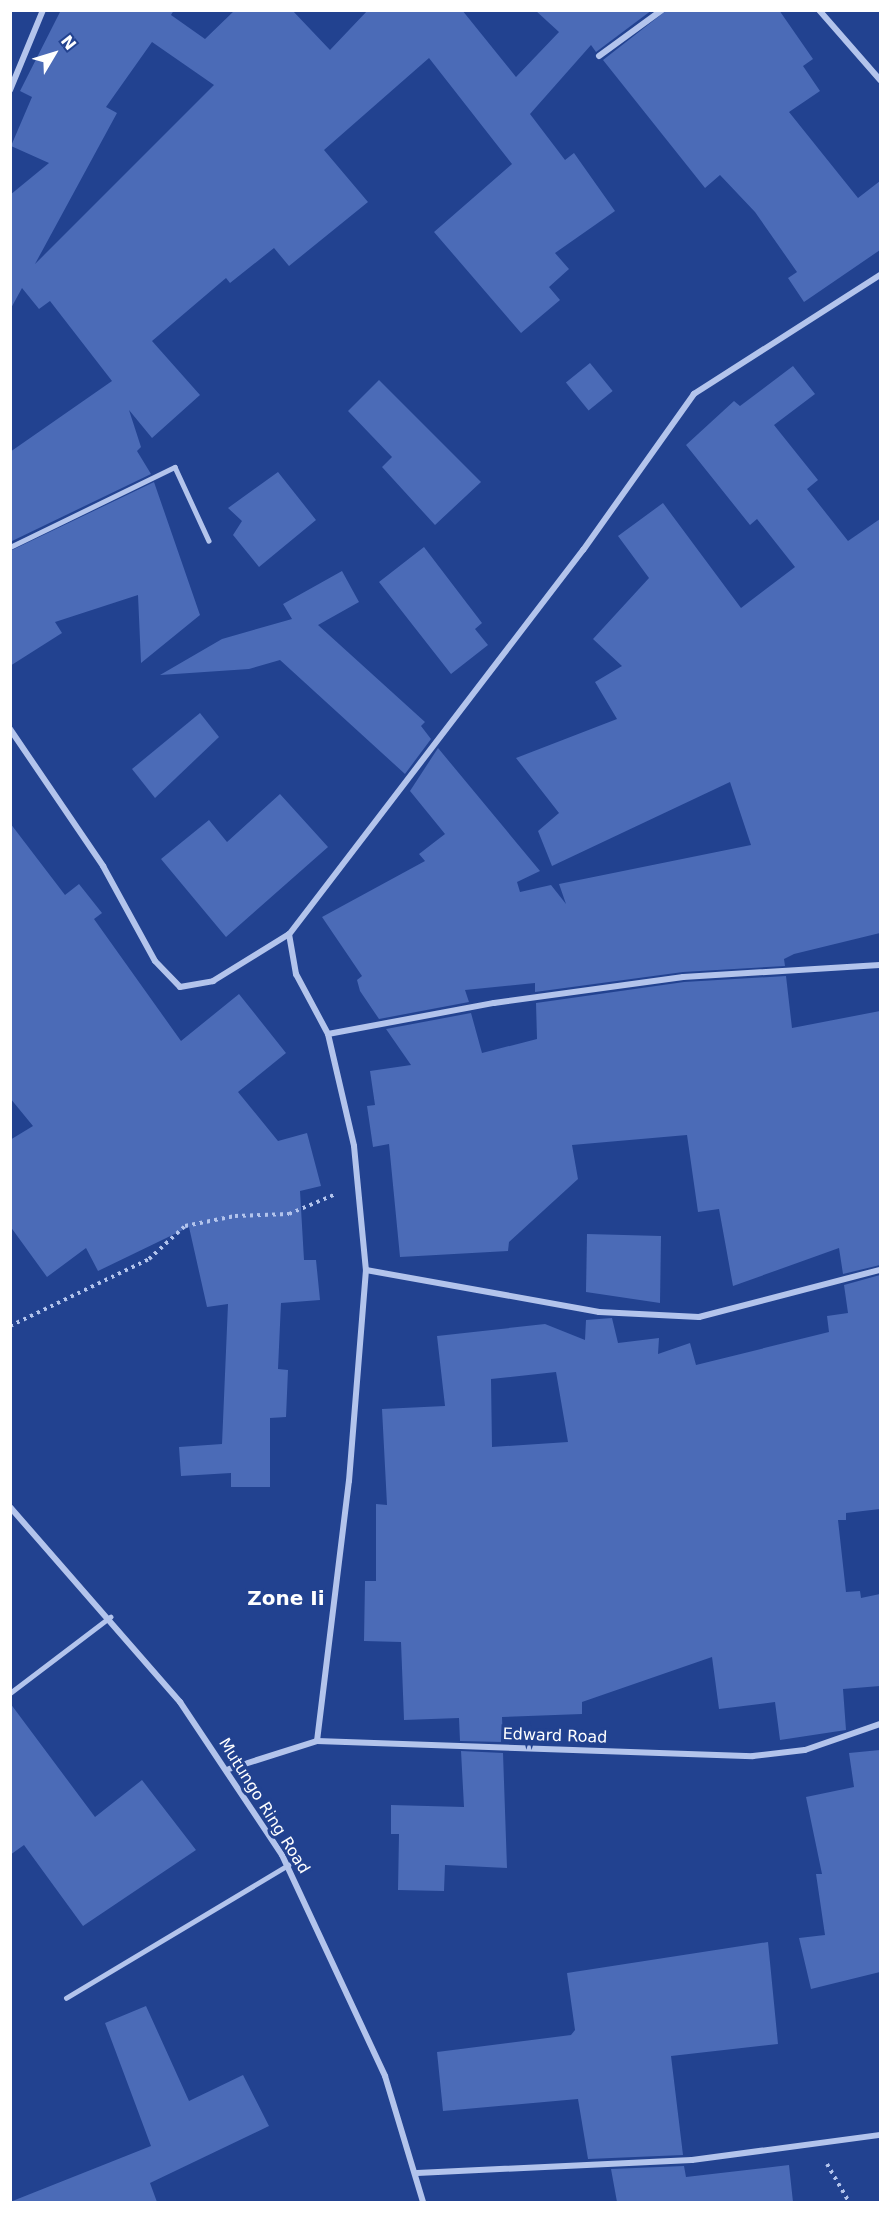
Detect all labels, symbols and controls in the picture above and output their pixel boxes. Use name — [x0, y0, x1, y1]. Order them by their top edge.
north arrow — [24, 24, 84, 84]
text: N — [57, 31, 80, 54]
district label: Zone Ii — [247, 1586, 325, 1610]
street label: Edward Road — [502, 1725, 608, 1747]
street label: Mutungo Ring Road — [214, 1735, 314, 1877]

